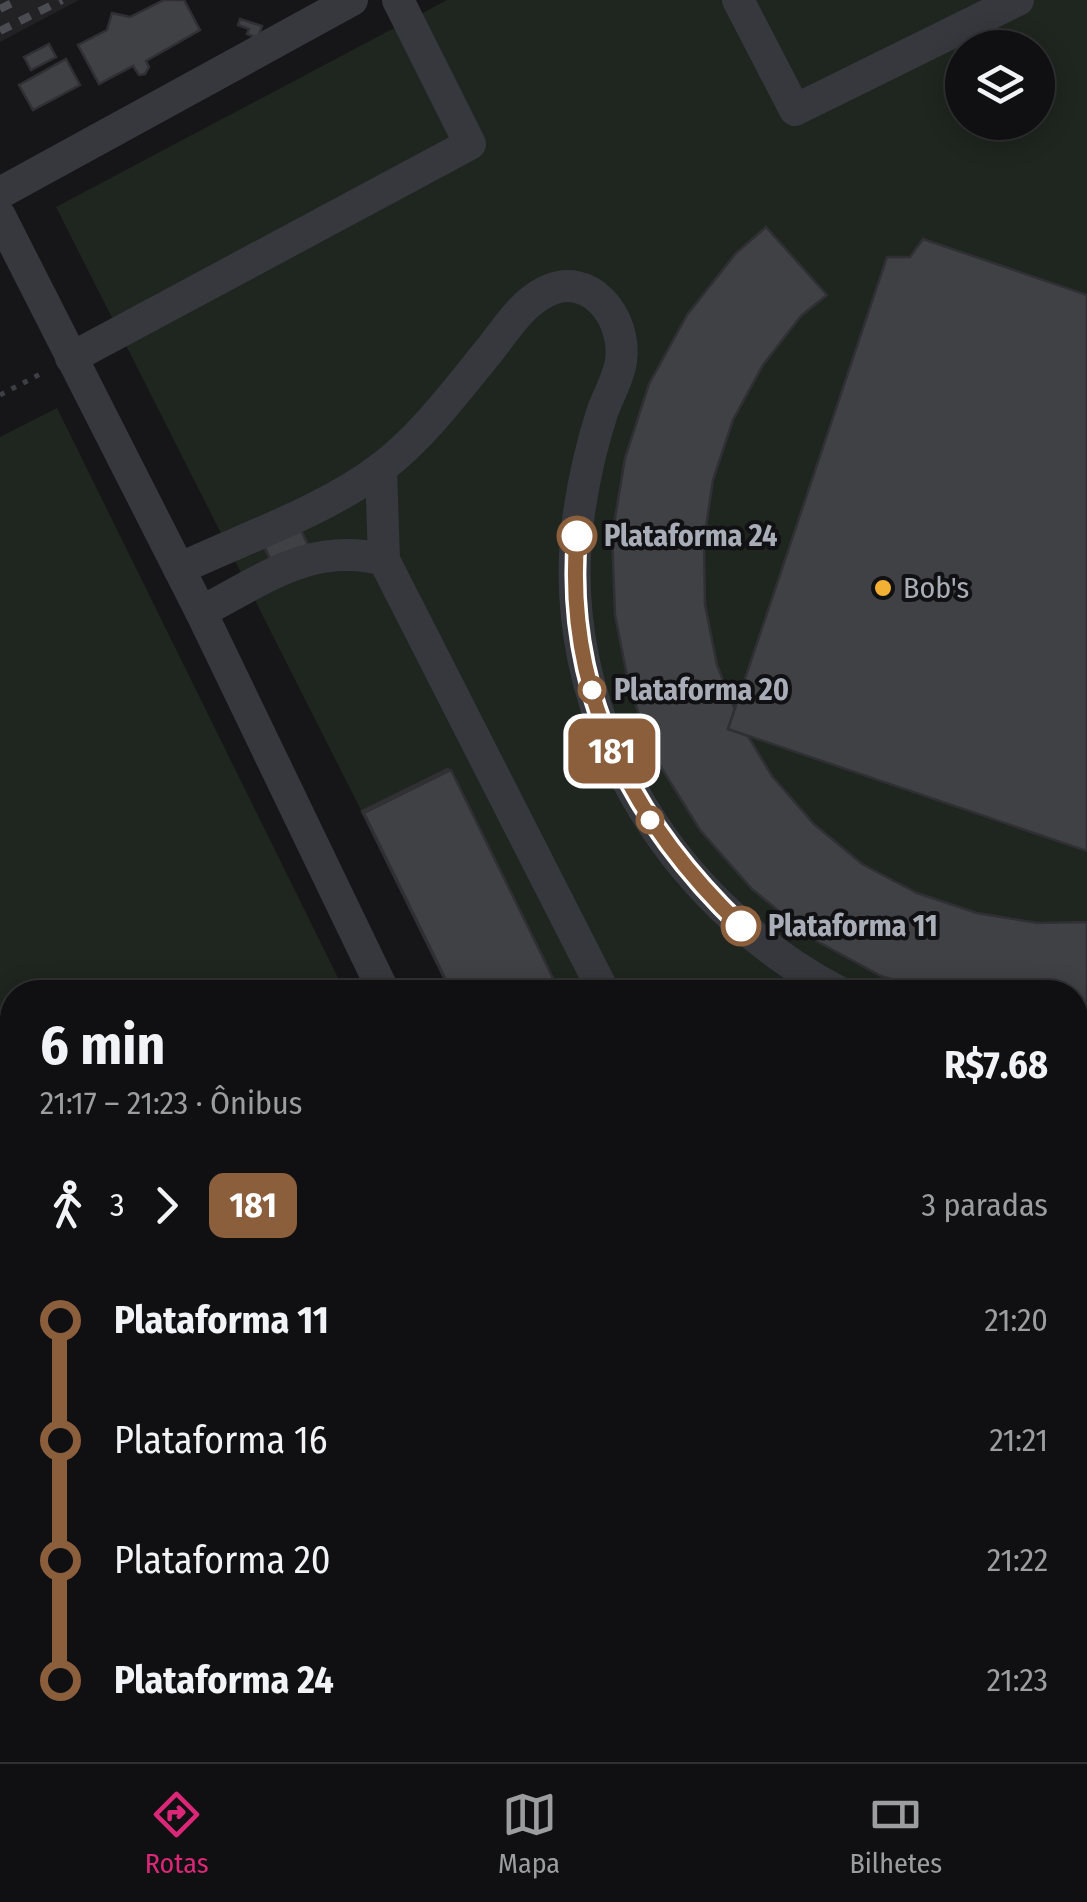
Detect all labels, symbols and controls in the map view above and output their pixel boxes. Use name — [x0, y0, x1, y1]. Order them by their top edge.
map controls — [945, 30, 1055, 140]
button: layers — [945, 30, 1055, 140]
marker: Plataforma 24 — [558, 517, 596, 555]
place label: Plataforma 24 — [604, 518, 777, 554]
place label: Bob's — [903, 570, 969, 606]
marker: Bob's — [872, 577, 894, 599]
place label: Plataforma 20 — [614, 672, 789, 708]
marker: Plataforma 20 — [579, 677, 605, 703]
line badge: 181 — [554, 718, 670, 784]
text: 181 — [588, 730, 636, 772]
unlabelled marker — [637, 807, 663, 833]
marker: Plataforma 11 — [722, 907, 760, 945]
place label: Plataforma 11 — [768, 908, 938, 944]
text: 6 min — [40, 1013, 165, 1079]
text: R$7.68 — [944, 1042, 1048, 1088]
text: 21:17 – 21:23 · Ônibus — [40, 1084, 302, 1122]
icon: walk — [40, 1178, 95, 1233]
icon: forward — [139, 1178, 194, 1233]
text: 181 — [229, 1184, 277, 1226]
text: 3 — [110, 1186, 124, 1224]
text: 3 paradas — [922, 1186, 1048, 1224]
text: Plataforma 11 — [114, 1297, 329, 1343]
text: 21:20 — [985, 1301, 1048, 1339]
text: Plataforma 16 — [114, 1417, 328, 1463]
text: 21:21 — [989, 1421, 1048, 1459]
text: Plataforma 20 — [114, 1537, 331, 1583]
text: 21:22 — [987, 1541, 1048, 1579]
text: Plataforma 24 — [114, 1657, 334, 1703]
text: 21:23 — [987, 1661, 1048, 1699]
tab: Rotas — [145, 1787, 209, 1880]
tab: Mapa — [498, 1787, 560, 1880]
tab: Bilhetes — [849, 1787, 942, 1880]

